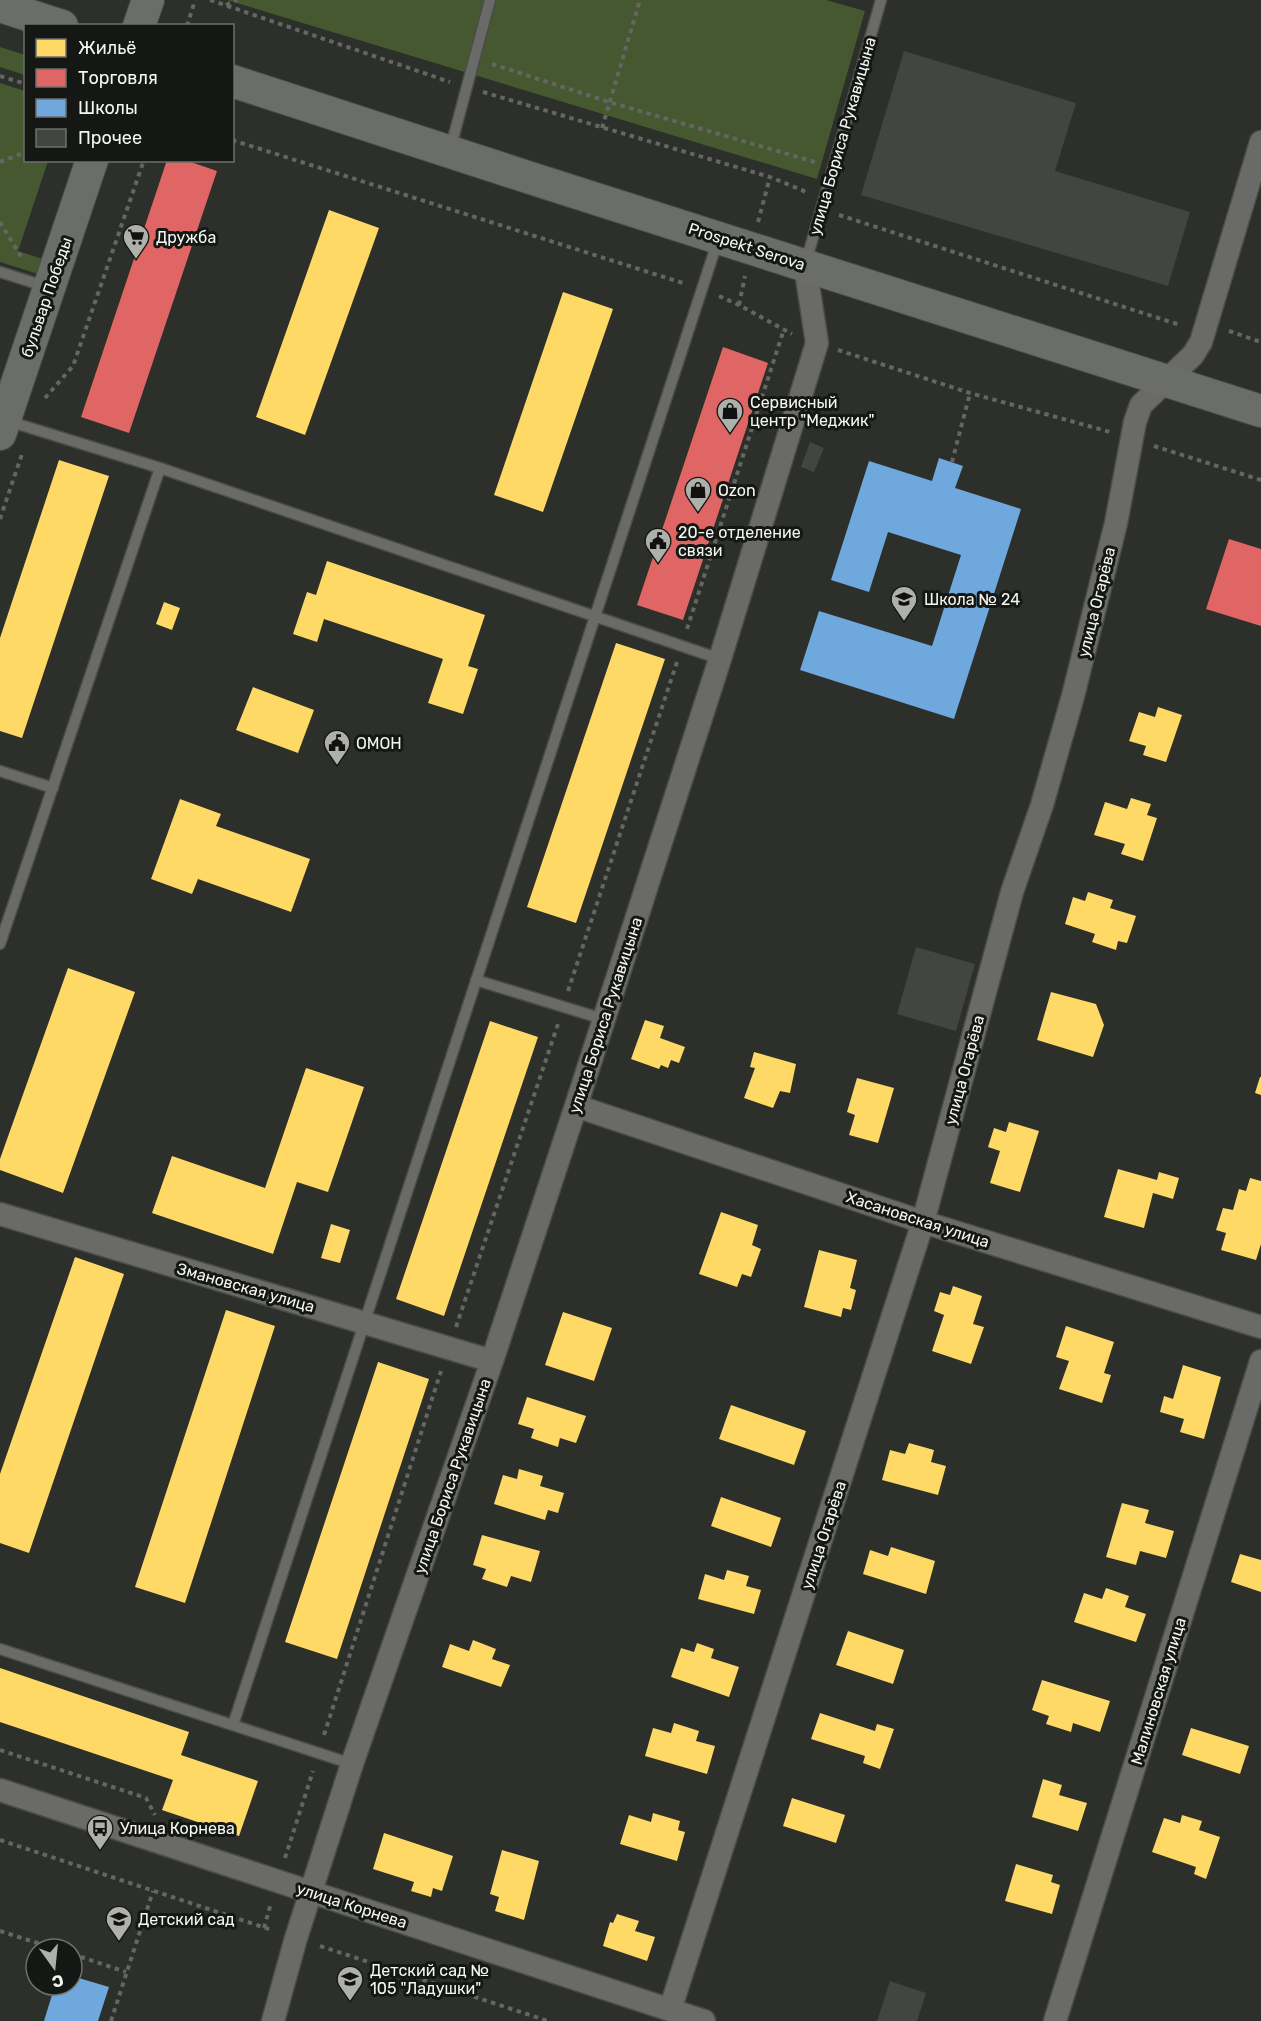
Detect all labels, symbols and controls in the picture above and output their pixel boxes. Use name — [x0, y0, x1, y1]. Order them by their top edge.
legend — [24, 24, 234, 162]
street label: улица Бориса Рукавицына — [805, 35, 880, 237]
text: Жильё — [78, 37, 136, 59]
text: Торговля — [78, 67, 158, 89]
text: Школы — [78, 97, 138, 119]
text: Прочее — [78, 127, 142, 149]
street label: Prospekt Serova — [686, 219, 808, 274]
supermarket icon: Дружба — [121, 222, 151, 260]
place label: Дружба — [156, 228, 216, 247]
street label: бульвар Победы — [17, 235, 76, 360]
place label: Сервисный центр "Меджик" — [750, 393, 875, 430]
shop icon: Сервисный центр "Меджик" — [715, 396, 745, 434]
shop icon: Ozon — [683, 475, 713, 513]
place label: Ozon — [718, 481, 756, 500]
place label: 20-е отделение связи — [678, 523, 801, 560]
public building icon: 20-е отделение связи — [643, 526, 673, 564]
street label: улица Огарёва — [1074, 545, 1119, 659]
school or university icon: Школа № 24 — [889, 584, 919, 622]
place label: Школа № 24 — [924, 590, 1020, 609]
public building icon: ОМОН — [322, 728, 352, 766]
place label: ОМОН — [356, 734, 402, 753]
street label: улица Бориса Рукавицына — [565, 915, 646, 1116]
street label: улица Огарёва — [941, 1013, 988, 1127]
street label: Хасановская улица — [844, 1187, 992, 1252]
street label: Змановская улица — [175, 1259, 317, 1316]
street label: улица Бориса Рукавицына — [410, 1376, 495, 1576]
street label: улица Огарёва — [797, 1479, 850, 1592]
street label: Малиновская улица — [1127, 1615, 1190, 1767]
bus stop icon: Улица Корнева — [85, 1813, 115, 1851]
place label: Улица Корнева — [120, 1819, 235, 1838]
street label: улица Корнева — [294, 1879, 409, 1932]
school or university icon: Детский сад — [104, 1904, 134, 1942]
place label: Детский сад — [138, 1910, 235, 1929]
north arrow — [24, 1937, 84, 1997]
place label: Детский сад № 105 "Ладушки" — [370, 1961, 489, 1998]
school or university icon: Детский сад № 105 "Ладушки" — [335, 1964, 365, 2002]
text: С — [50, 1970, 66, 1992]

